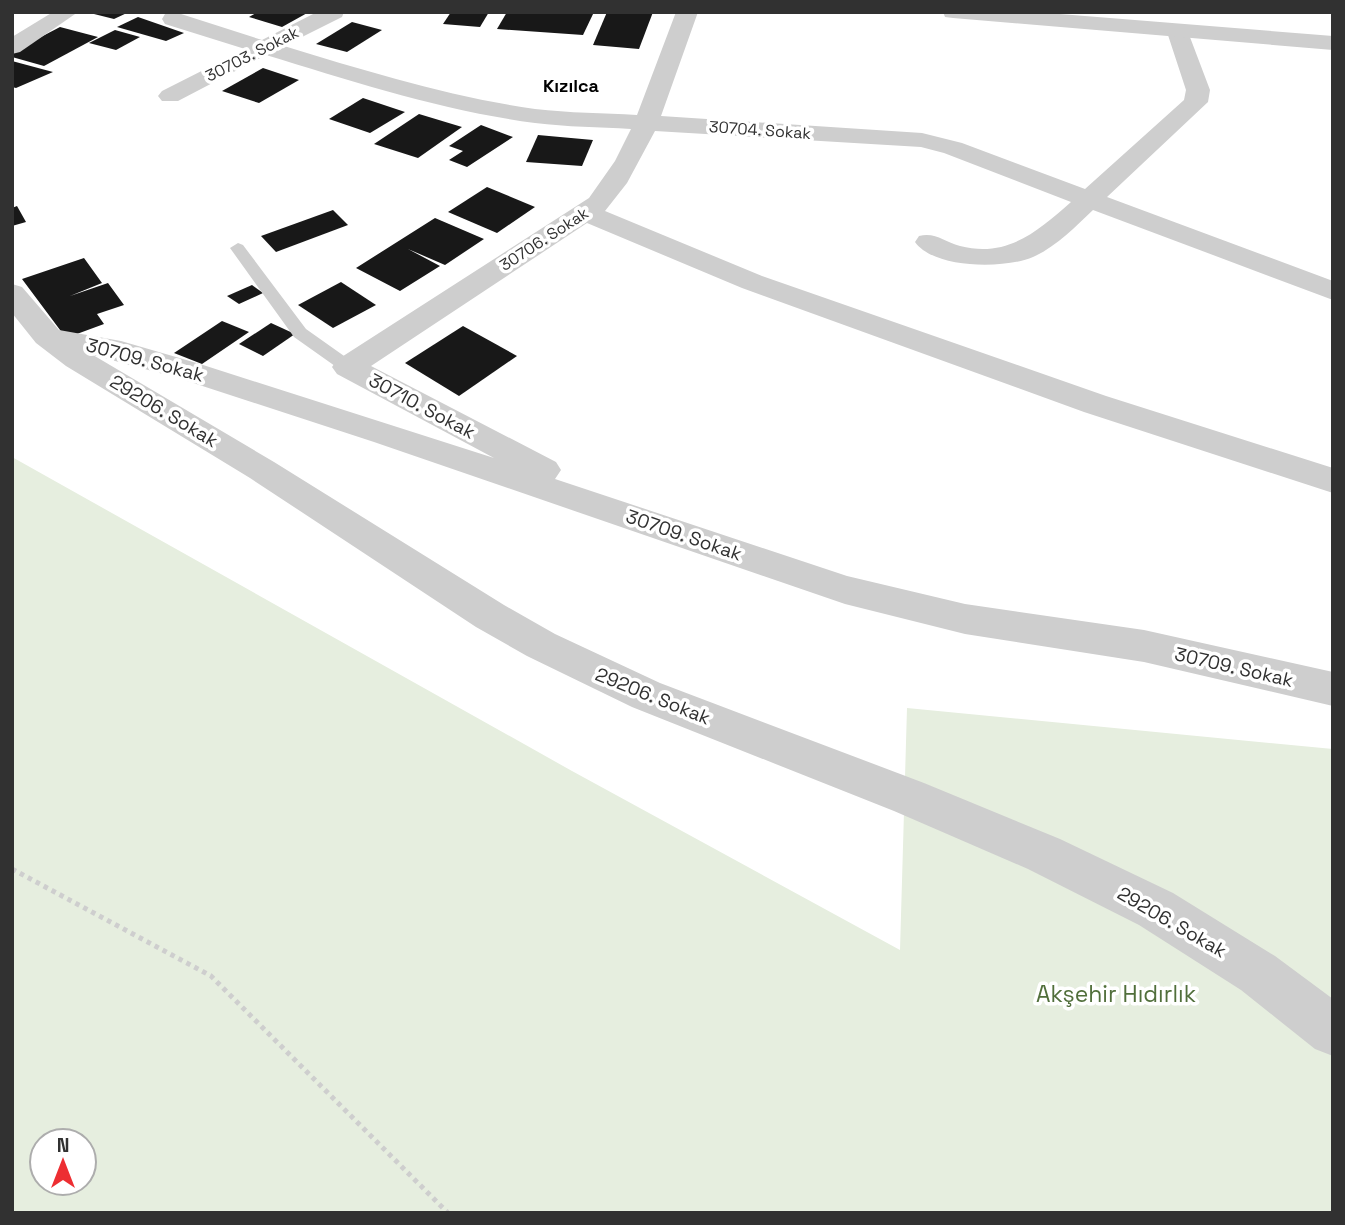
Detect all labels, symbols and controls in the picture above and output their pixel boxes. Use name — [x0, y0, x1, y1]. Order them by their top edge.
street label: 30703. Sokak — [202, 21, 303, 87]
district label: Kızılca — [543, 74, 600, 97]
street label: 30704. Sokak — [708, 116, 812, 144]
street label: 30706. Sokak — [495, 202, 593, 276]
street label: 30709. Sokak — [83, 332, 207, 388]
street label: 30710. Sokak — [364, 367, 480, 445]
street label: 29206. Sokak — [105, 369, 223, 453]
street label: 30709. Sokak — [623, 503, 745, 567]
street label: 30709. Sokak — [1172, 641, 1296, 693]
street label: 29206. Sokak — [592, 662, 714, 730]
street label: 29206. Sokak — [1113, 881, 1231, 963]
park label: Akşehir Hıdırlık — [1036, 979, 1196, 1009]
north arrow — [28, 1127, 98, 1197]
text: N — [57, 1133, 69, 1158]

